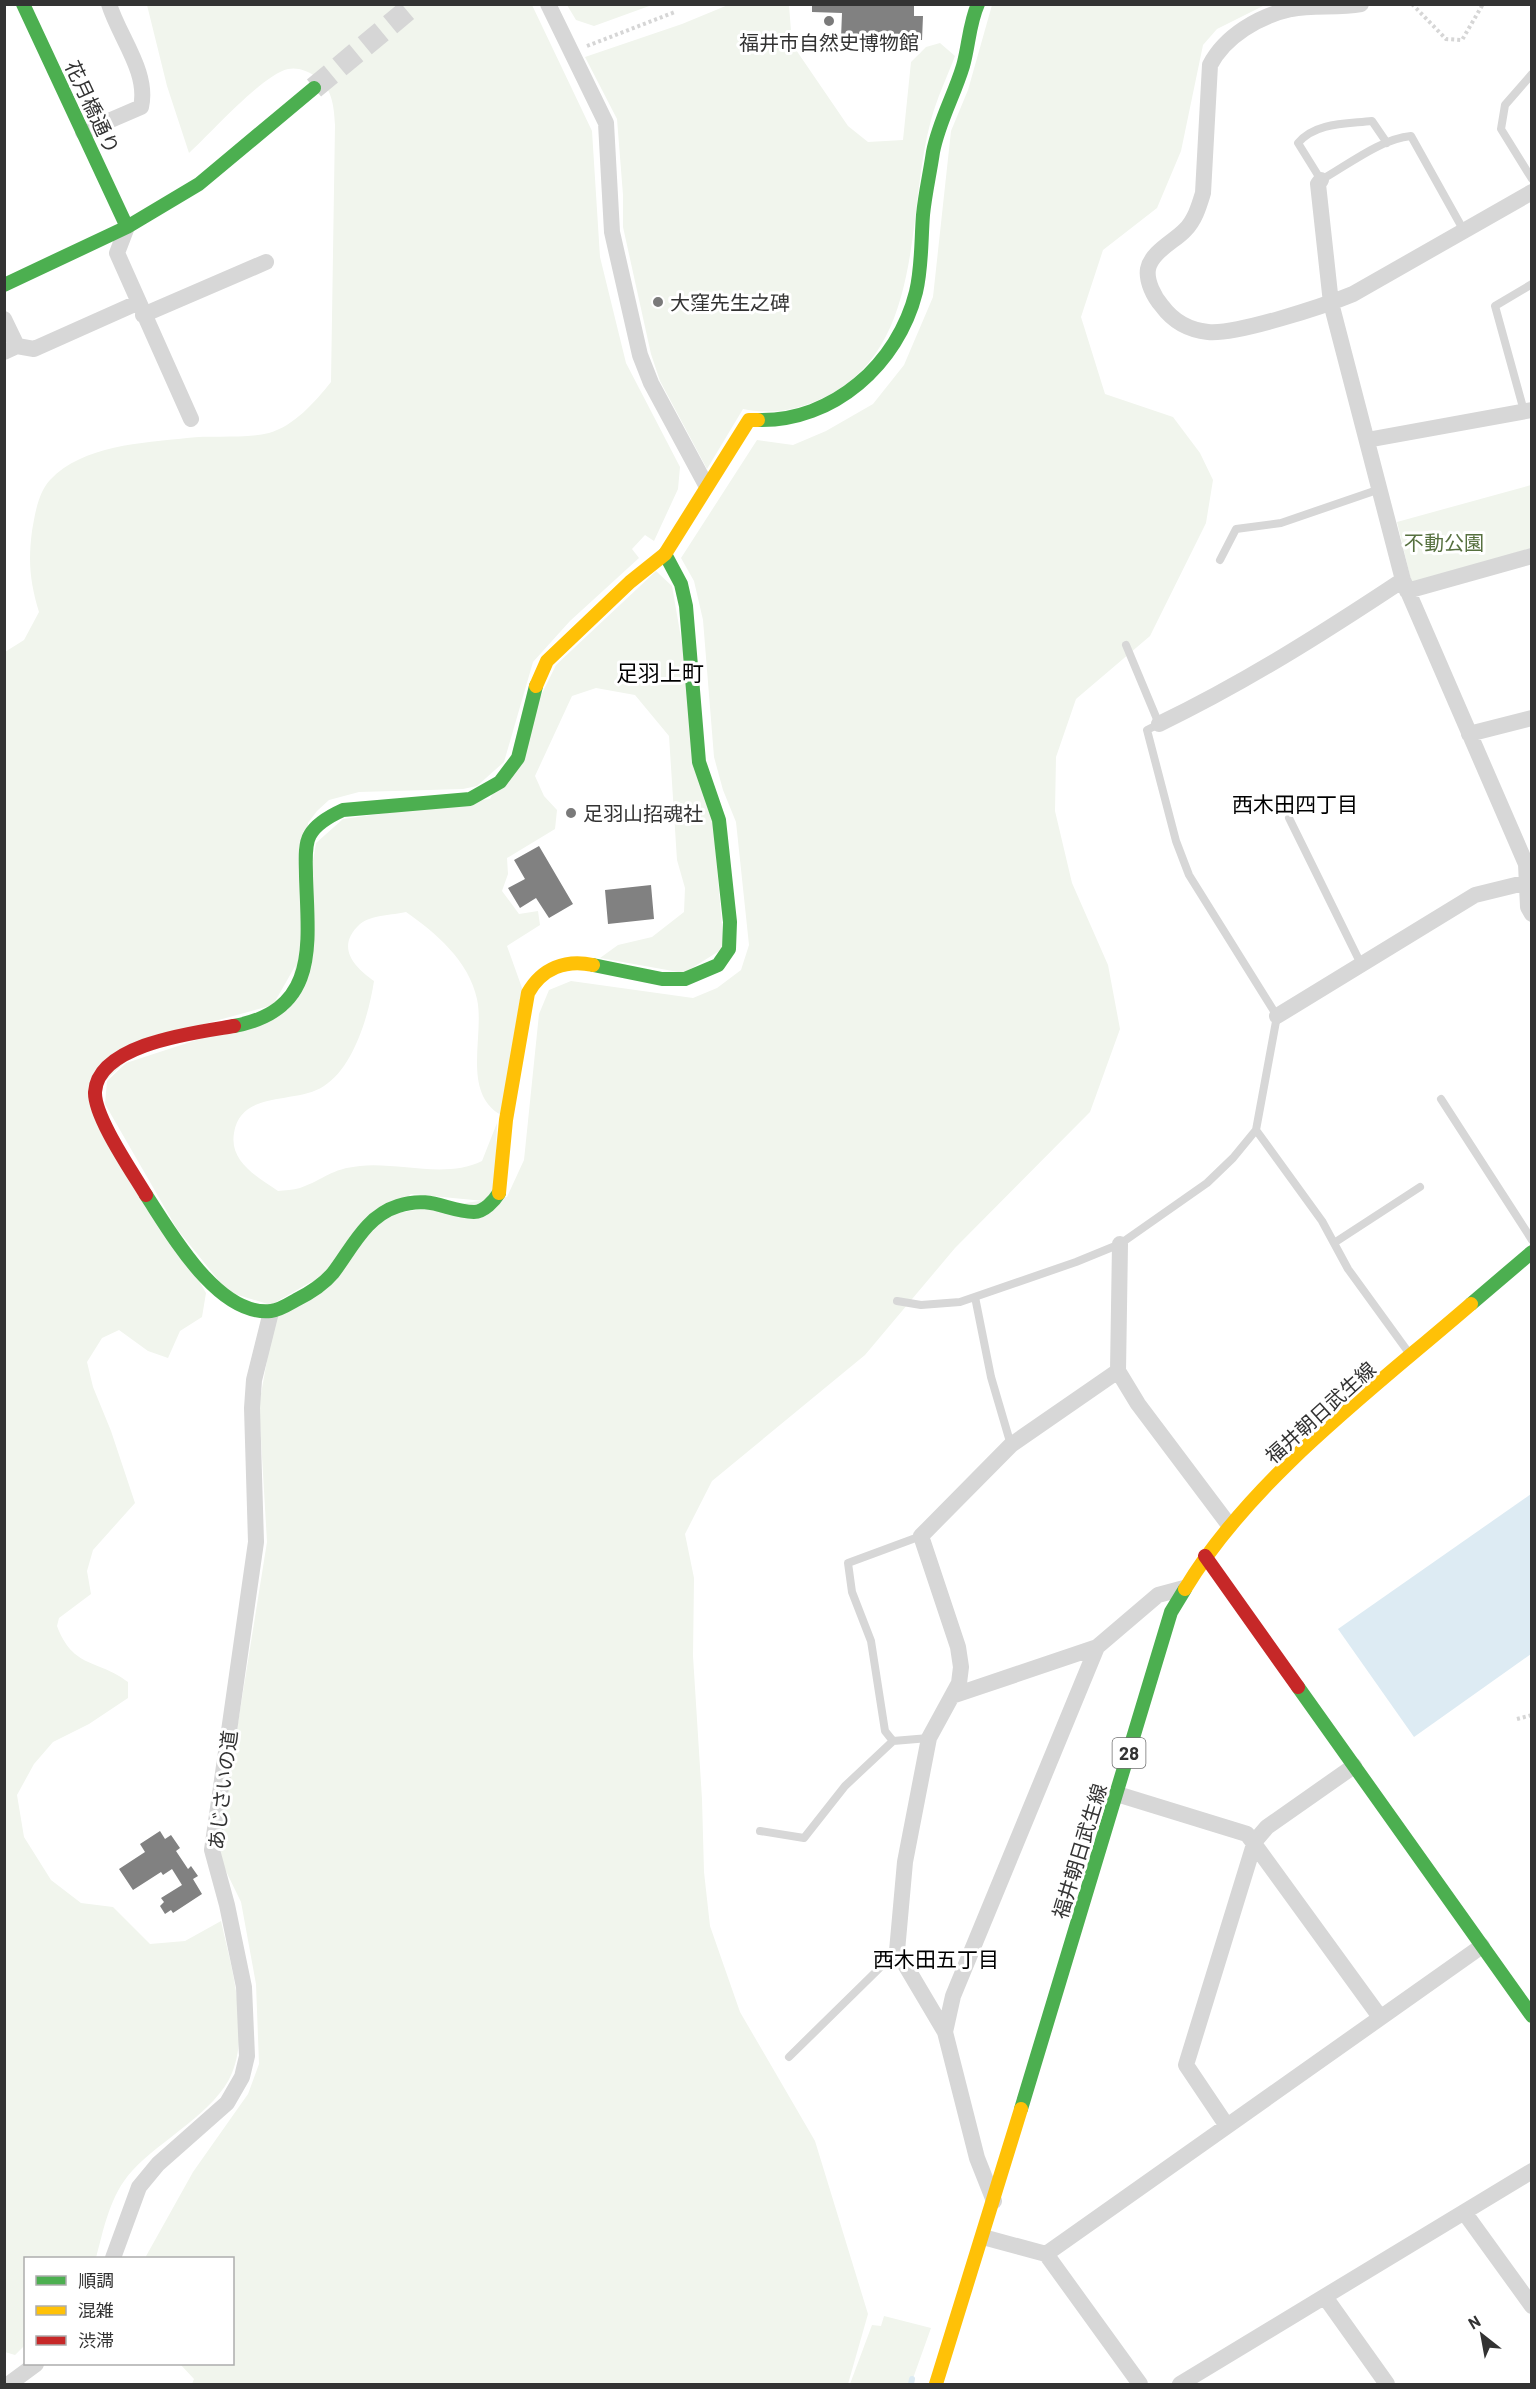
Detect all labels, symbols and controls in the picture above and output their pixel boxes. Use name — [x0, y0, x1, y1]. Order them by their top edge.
marker: 福井市自然史博物館 — [822, 14, 836, 28]
place label: 福井市自然史博物館 — [739, 30, 919, 54]
street label: 花月橋通り — [61, 57, 125, 157]
place label: 大窪先生之碑 — [670, 290, 790, 314]
marker: 大窪先生之碑 — [651, 295, 665, 309]
park label: 不動公園 — [1404, 530, 1484, 554]
district label: 足羽上町 — [616, 659, 704, 685]
district label: 西木田四丁目 — [1232, 791, 1358, 816]
place label: 足羽山招魂社 — [583, 801, 703, 825]
marker: 足羽山招魂社 — [564, 806, 578, 820]
street label: 福井朝日武生線 — [1260, 1356, 1380, 1468]
street label: あじさいの道 — [203, 1729, 241, 1851]
road number: 28 — [1112, 1738, 1146, 1768]
street label: 福井朝日武生線 — [1047, 1781, 1111, 1921]
district label: 西木田五丁目 — [873, 1946, 999, 1971]
legend — [24, 2257, 234, 2365]
text: 順調 — [78, 2269, 114, 2291]
text: 混雑 — [78, 2299, 114, 2321]
north arrow — [1452, 2305, 1512, 2365]
text: N — [1465, 2311, 1483, 2333]
text: 渋滞 — [78, 2329, 114, 2351]

